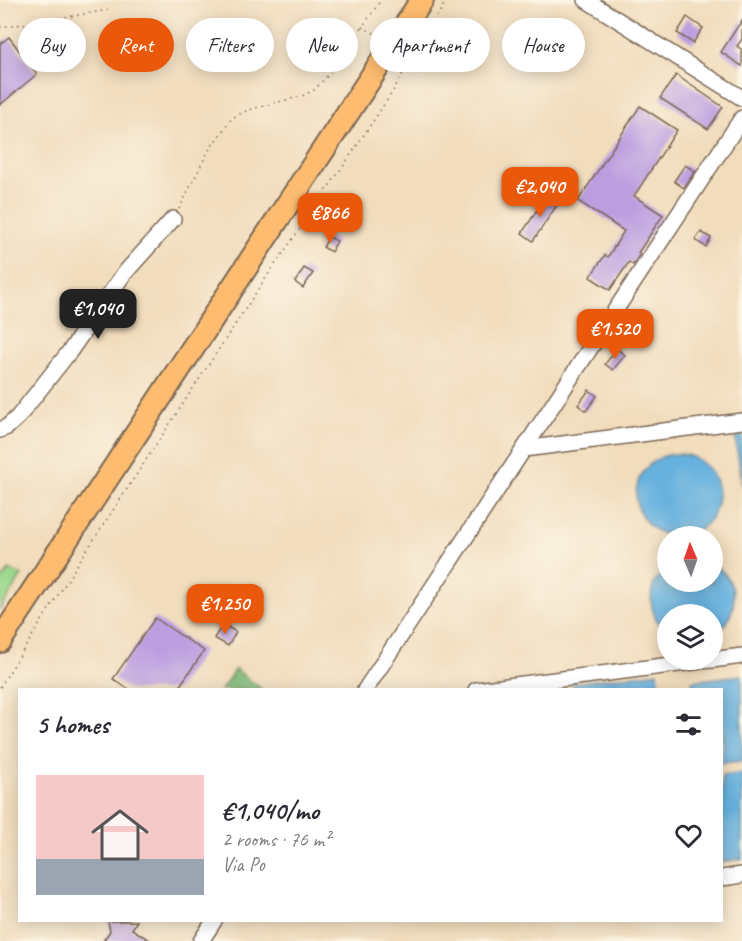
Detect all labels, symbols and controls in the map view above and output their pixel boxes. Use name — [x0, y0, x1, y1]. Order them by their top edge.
chip: Buy — [18, 18, 86, 72]
chip: Rent — [98, 18, 174, 72]
chip: Filters — [186, 18, 274, 72]
chip: New — [286, 18, 358, 72]
chip: Apartment — [370, 18, 490, 72]
chip: House — [502, 18, 585, 72]
pin: €2,040 — [491, 167, 589, 218]
text: €2,040 — [516, 174, 564, 199]
pin: €866 — [294, 193, 366, 244]
text: €866 — [312, 200, 348, 225]
pin: €1,040 — [49, 289, 147, 340]
text: €1,040 — [74, 296, 122, 321]
pin: €1,520 — [566, 309, 664, 360]
text: €1,520 — [591, 316, 639, 341]
north arrow — [657, 526, 723, 592]
map controls — [657, 526, 723, 670]
pin: €1,250 — [176, 584, 274, 635]
text: €1,250 — [201, 591, 249, 616]
button: layers — [657, 604, 723, 670]
text: 5 homes — [36, 708, 109, 741]
icon: filters — [672, 708, 705, 741]
text: €1,040/mo — [222, 794, 319, 827]
icon: home — [84, 799, 156, 871]
icon: heart — [672, 819, 705, 852]
text: 2 rooms · 76 m² — [222, 827, 330, 852]
text: Via Po — [222, 852, 265, 877]

